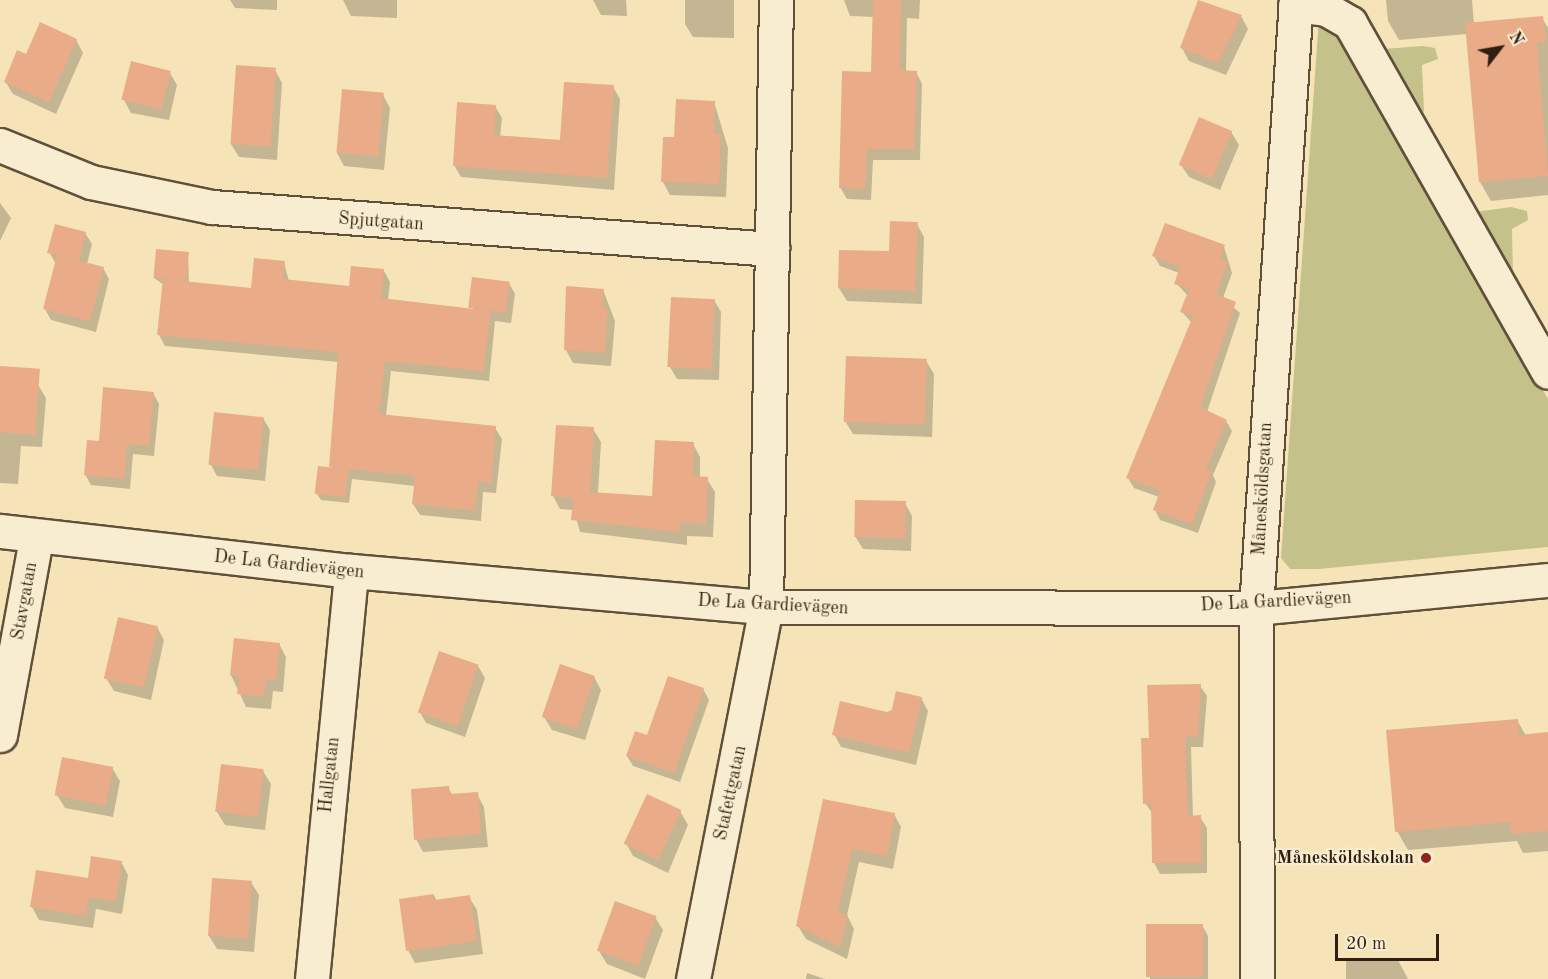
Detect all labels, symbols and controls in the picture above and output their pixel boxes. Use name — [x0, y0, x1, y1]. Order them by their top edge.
north arrow — [1470, 18, 1530, 78]
text: N — [1505, 29, 1525, 48]
street label: Spjutgatan — [338, 208, 424, 236]
street label: Månesköldsgatan — [1249, 422, 1277, 556]
street label: De La Gardievägen — [213, 546, 365, 584]
street label: Stavgatan — [8, 560, 42, 642]
street label: De La Gardievägen — [1200, 587, 1352, 617]
street label: De La Gardievägen — [697, 590, 849, 620]
street label: Hallgatan — [315, 736, 345, 814]
street label: Stafettgatan — [710, 743, 752, 843]
place label: Månesköldskolan — [1277, 847, 1414, 869]
marker: Månesköldskolan — [1419, 851, 1433, 865]
scale bar — [1338, 922, 1442, 960]
text: 20 m — [1346, 935, 1386, 953]

